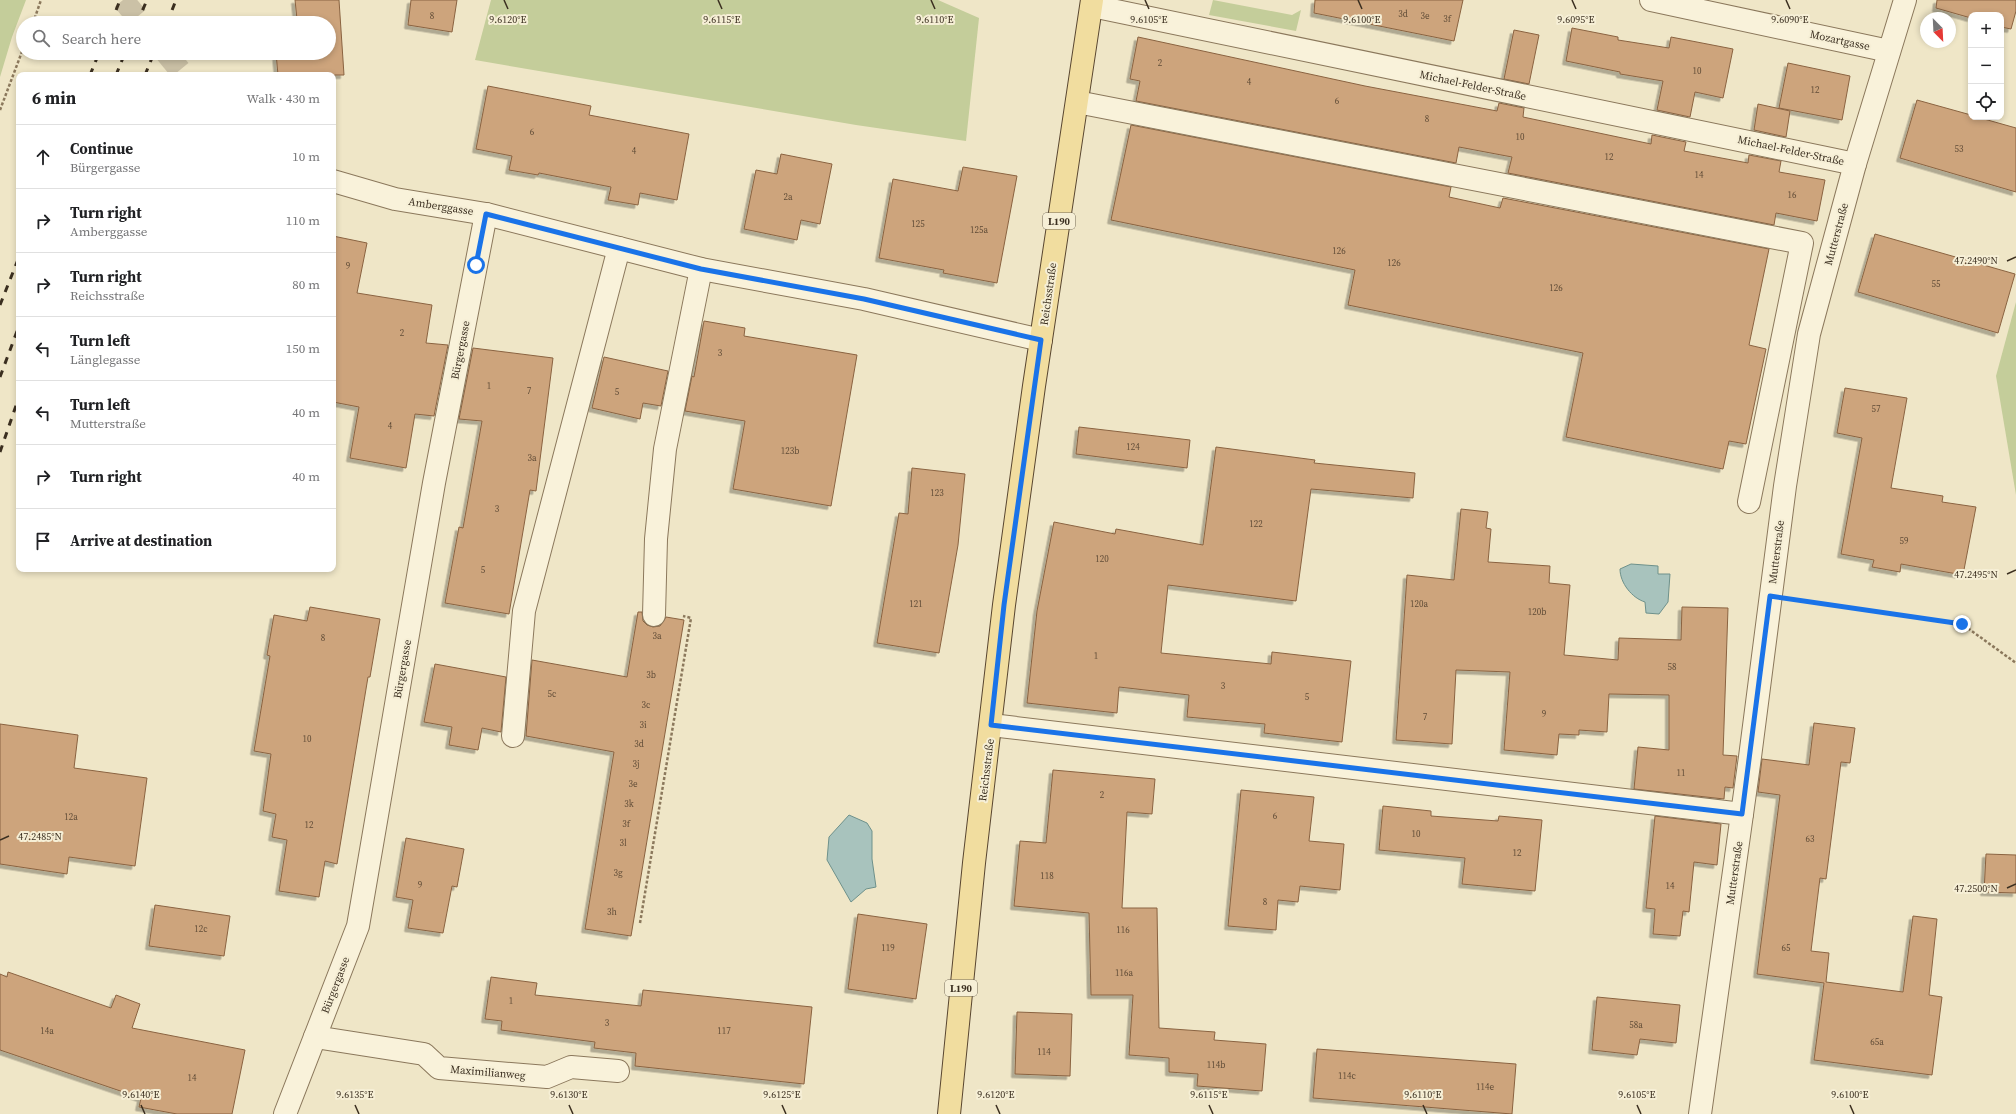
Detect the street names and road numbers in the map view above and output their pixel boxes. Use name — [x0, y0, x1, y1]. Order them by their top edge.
street label: Mozartgasse — [1809, 27, 1872, 54]
street label: Michael-Felder-Straße — [1418, 67, 1528, 104]
street label: Michael-Felder-Straße — [1736, 132, 1846, 169]
street label: Amberggasse — [407, 194, 475, 219]
street label: Mutterstraße — [1821, 201, 1852, 267]
road number: L190 — [1043, 213, 1075, 229]
street label: Reichsstraße — [1037, 261, 1060, 326]
street label: Bürgergasse — [447, 319, 474, 381]
street label: Mutterstraße — [1765, 519, 1788, 585]
street label: Bürgergasse — [390, 638, 415, 700]
street label: Reichsstraße — [975, 737, 998, 802]
street label: Mutterstraße — [1723, 840, 1746, 906]
street label: Bürgergasse — [318, 954, 353, 1016]
road number: L190 — [945, 980, 977, 996]
street label: Maximilianweg — [450, 1062, 527, 1083]

